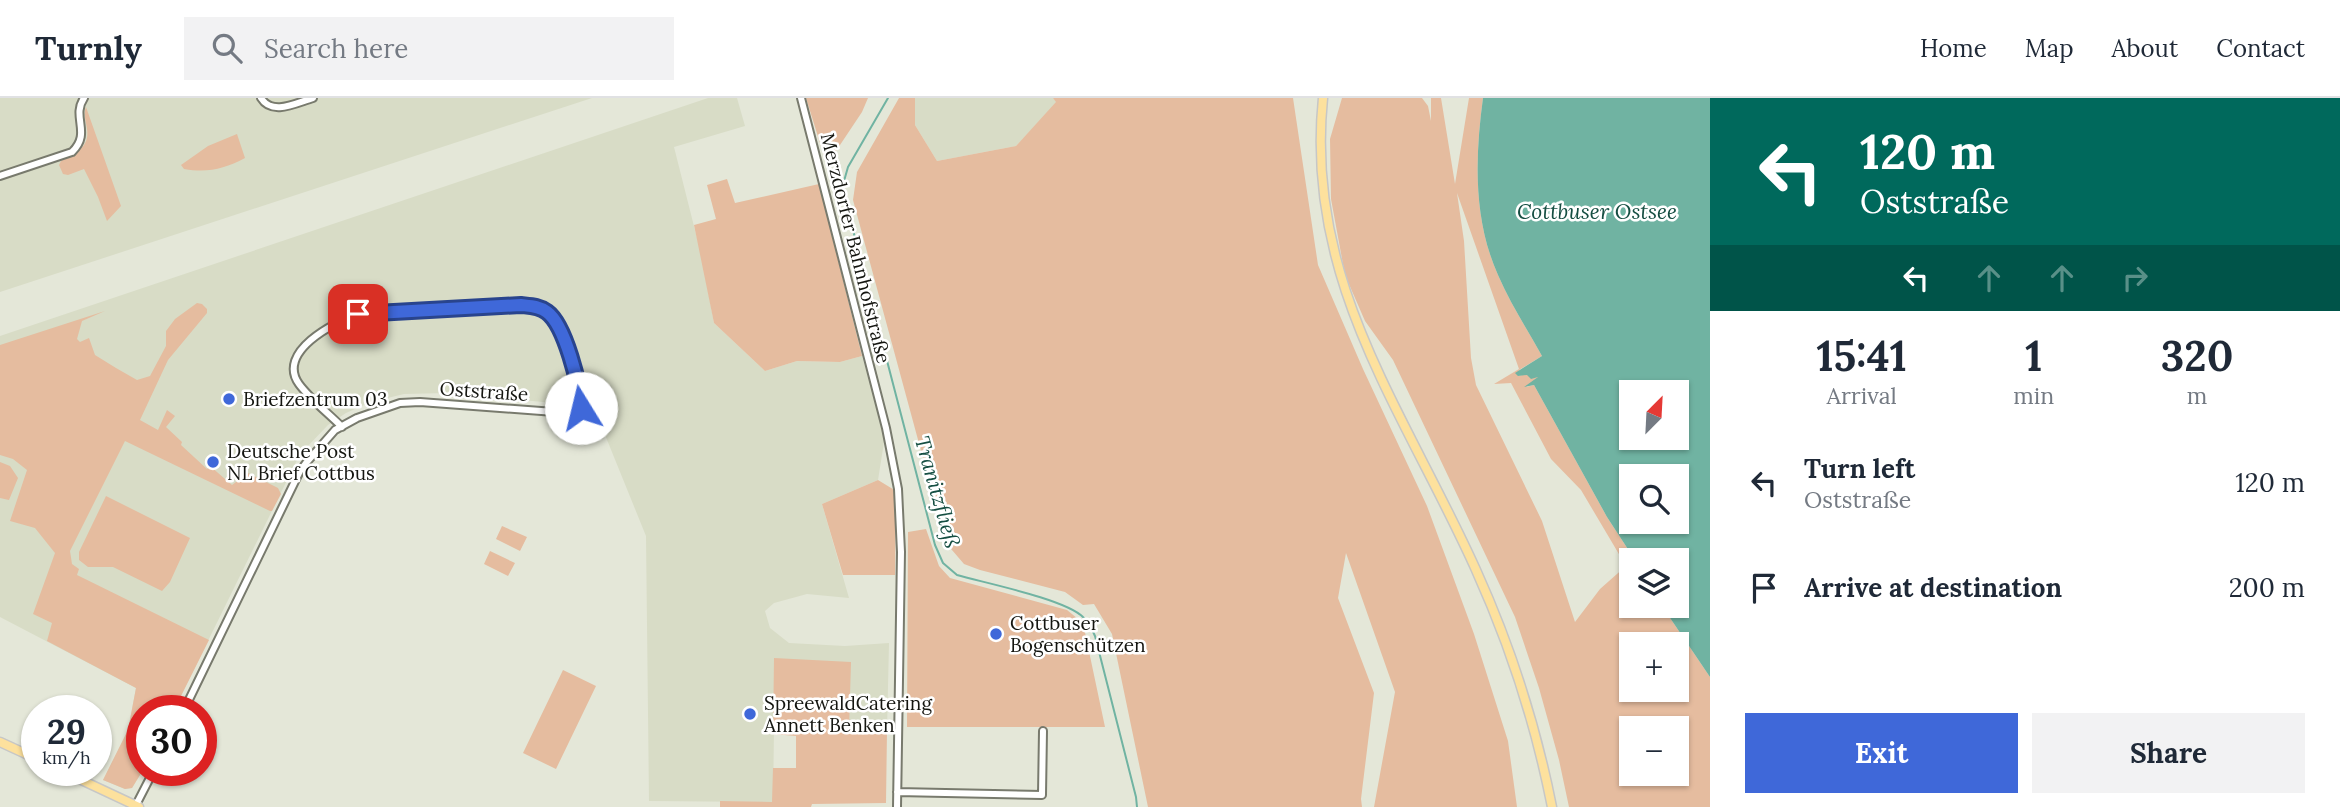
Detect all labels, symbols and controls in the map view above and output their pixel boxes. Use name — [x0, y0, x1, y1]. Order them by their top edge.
search box — [184, 17, 674, 80]
text: Turnly — [35, 27, 142, 69]
icon: search — [208, 29, 246, 67]
text: Search here — [264, 32, 408, 65]
text: Home — [1920, 33, 1987, 64]
text: Map — [2025, 33, 2074, 64]
text: About — [2112, 33, 2178, 64]
text: Contact — [2216, 33, 2305, 64]
text: 120 m — [1860, 120, 1995, 182]
icon: left — [1745, 126, 1836, 217]
street label: Merzdorfer Bahnhofstraße — [816, 130, 896, 366]
text: Oststraße — [1860, 181, 2009, 222]
water label: Cottbuser Ostsee — [1517, 198, 1677, 225]
icon: left — [1897, 259, 1935, 297]
icon: ahead — [1970, 259, 2008, 297]
icon: ahead — [2043, 259, 2081, 297]
icon: right — [2116, 259, 2154, 297]
pin — [328, 284, 388, 344]
icon: arrive — [339, 295, 377, 333]
text: 15:41 — [1817, 329, 1907, 383]
text: 1 — [2025, 329, 2042, 383]
text: 320 — [2161, 329, 2233, 383]
position arrow — [544, 371, 618, 445]
street label: Oststraße — [439, 376, 529, 406]
north arrow — [1619, 380, 1689, 450]
map controls — [1619, 380, 1689, 786]
text: Arrival — [1827, 381, 1897, 410]
text: min — [2013, 381, 2054, 410]
text: m — [2187, 381, 2207, 410]
place label: Briefzentrum 03 — [243, 387, 387, 411]
marker: Briefzentrum 03 — [221, 391, 237, 407]
water label: Tranitzfließ — [909, 433, 966, 551]
place label: Deutsche Post NL Brief Cottbus — [227, 439, 375, 485]
text: Turn left — [1804, 452, 1915, 485]
marker: Deutsche Post NL Brief Cottbus — [205, 454, 221, 470]
button: search — [1619, 464, 1689, 534]
icon: left — [1745, 464, 1783, 502]
text: 120 m — [2235, 466, 2305, 499]
text: Oststraße — [1804, 485, 1911, 514]
button: layers — [1619, 548, 1689, 618]
icon: arrive — [1745, 569, 1783, 607]
text: Arrive at destination — [1804, 571, 2062, 604]
text: 200 m — [2229, 571, 2305, 604]
place label: Cottbuser Bogenschützen — [1010, 611, 1146, 657]
marker: Cottbuser Bogenschützen — [988, 626, 1004, 642]
button: + — [1619, 632, 1689, 702]
place label: SpreewaldCatering Annett Benken — [763, 691, 932, 737]
speed limit sign: 30 — [126, 695, 217, 786]
marker: SpreewaldCatering Annett Benken — [742, 706, 758, 722]
text: 29 — [47, 709, 86, 754]
button: Exit — [1745, 713, 2018, 793]
button: Share — [2032, 713, 2305, 793]
button: − — [1619, 716, 1689, 786]
text: km/h — [42, 746, 91, 769]

